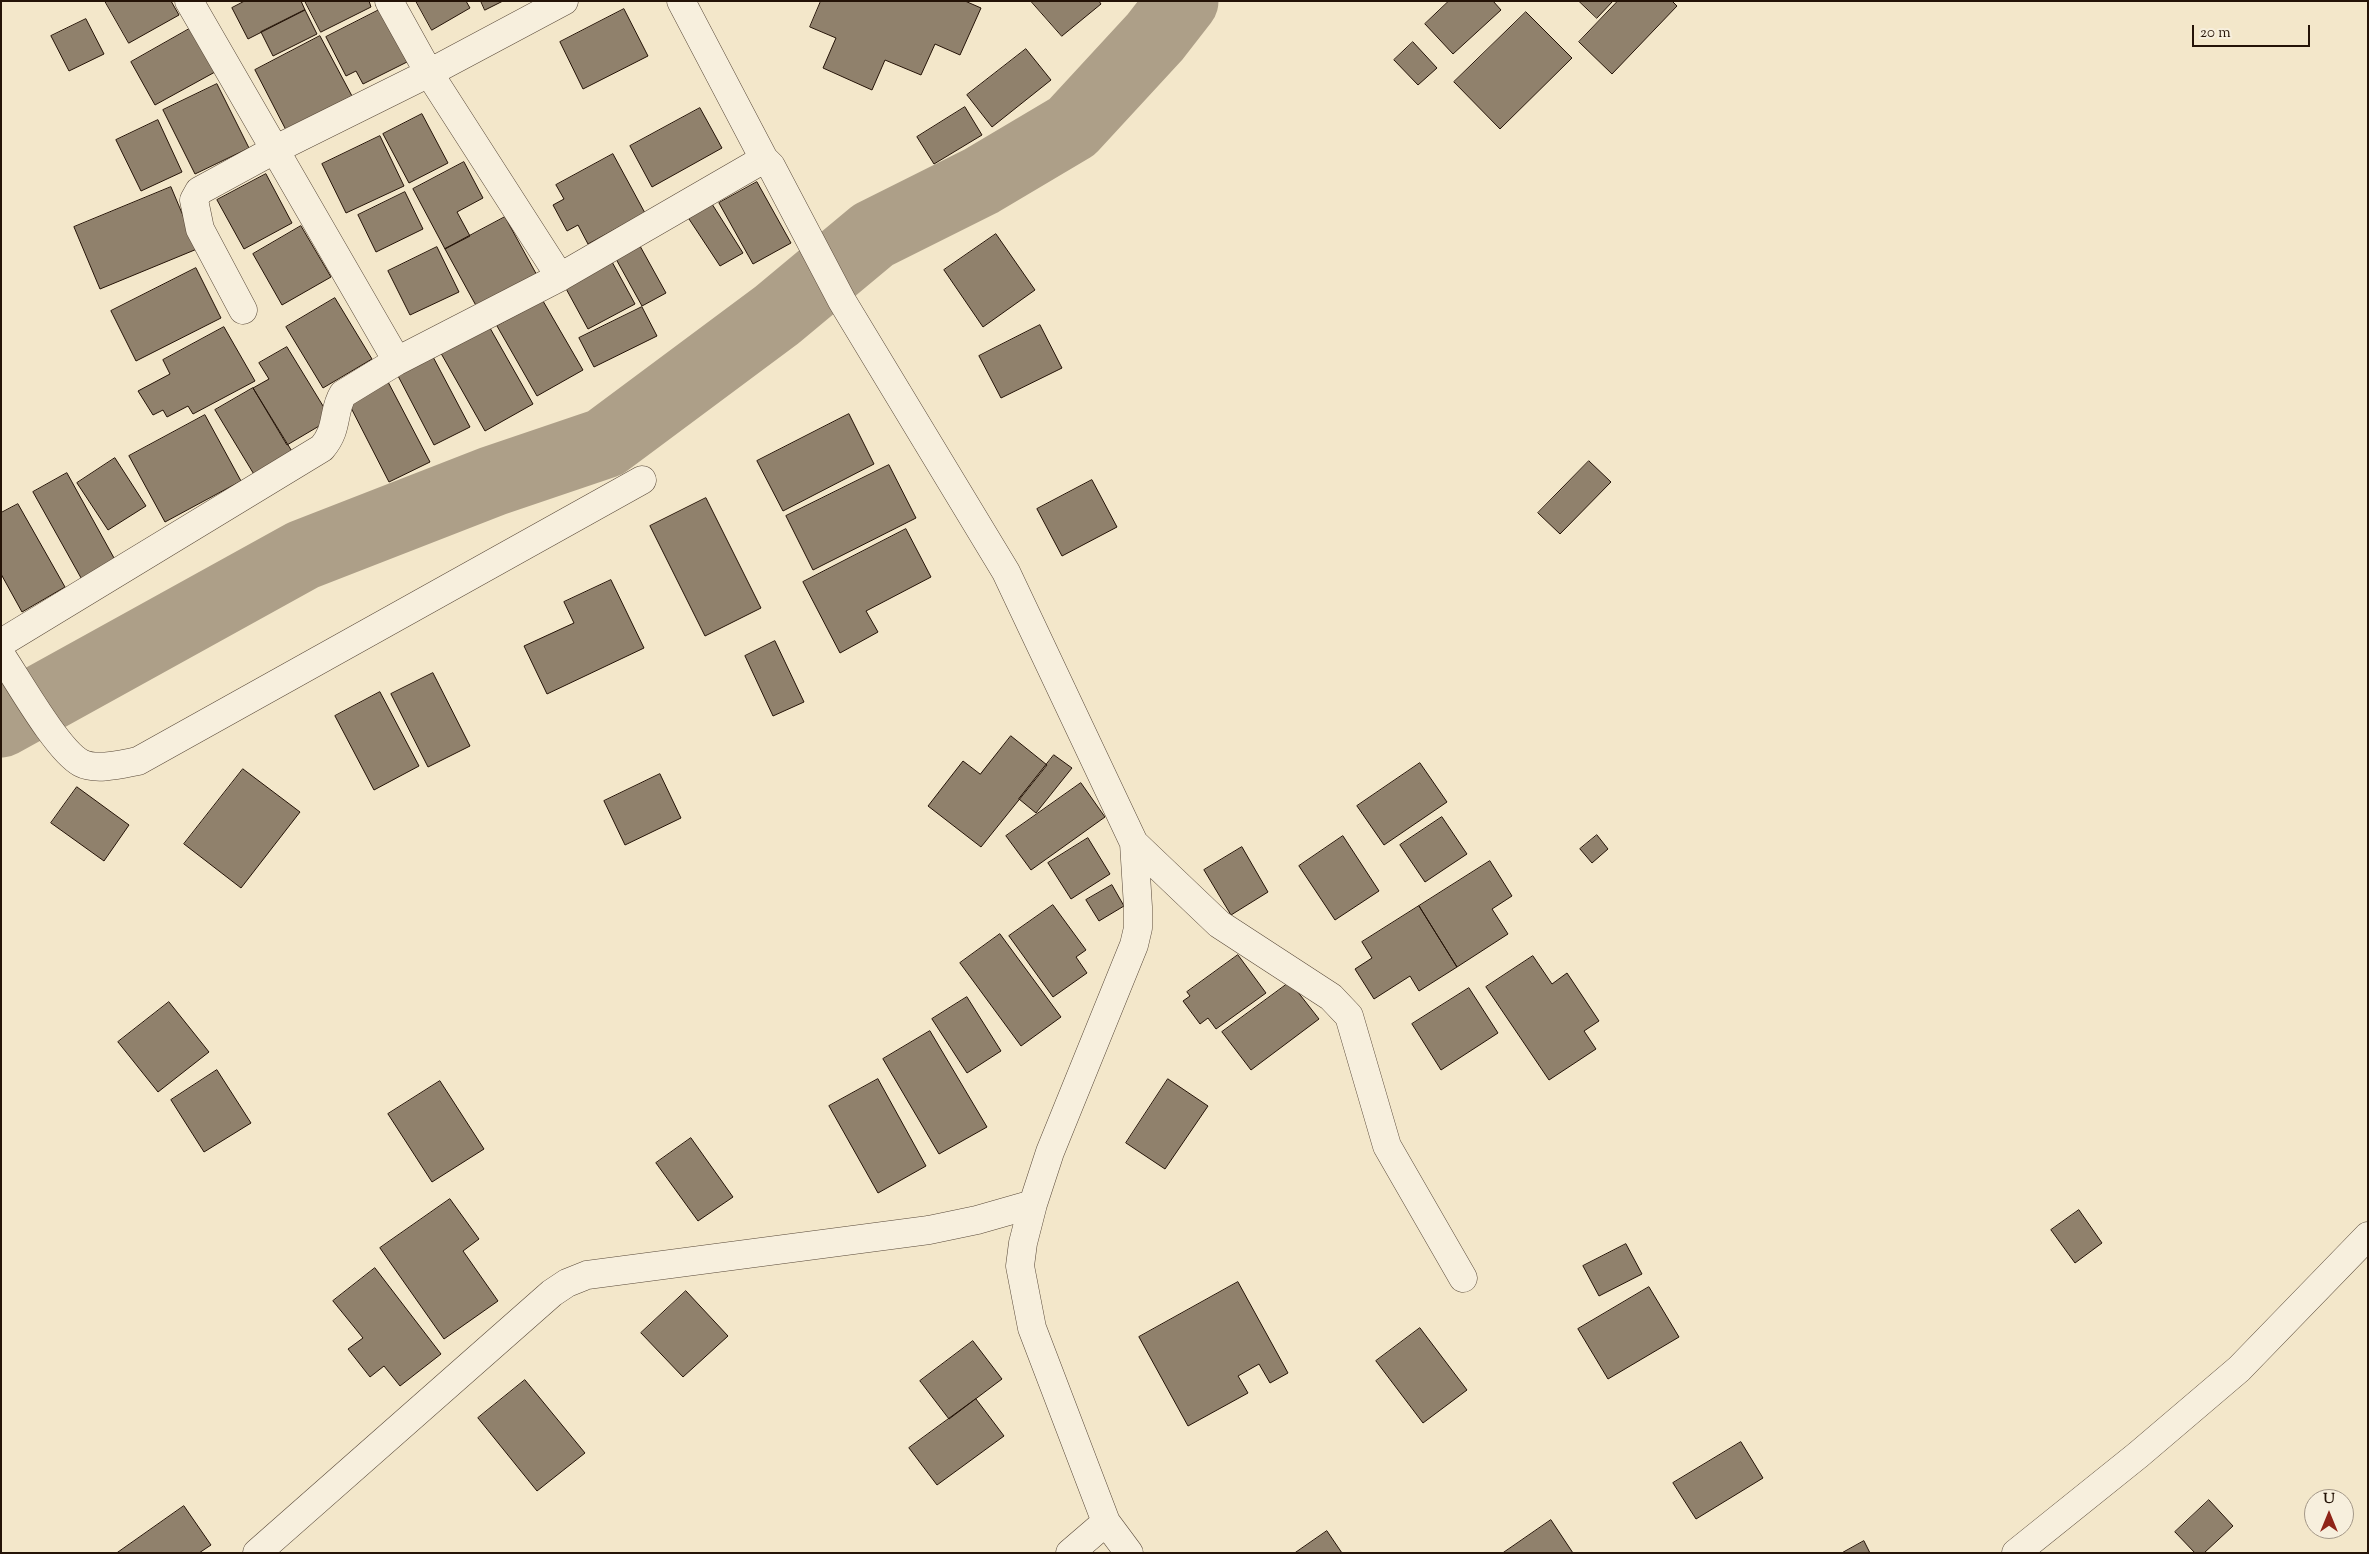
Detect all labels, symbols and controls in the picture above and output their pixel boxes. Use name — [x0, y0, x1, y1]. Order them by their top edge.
scale bar — [2194, 15, 2312, 47]
text: 20 m — [2200, 23, 2231, 44]
north arrow — [2304, 1489, 2354, 1539]
text: U — [2323, 1490, 2335, 1510]

